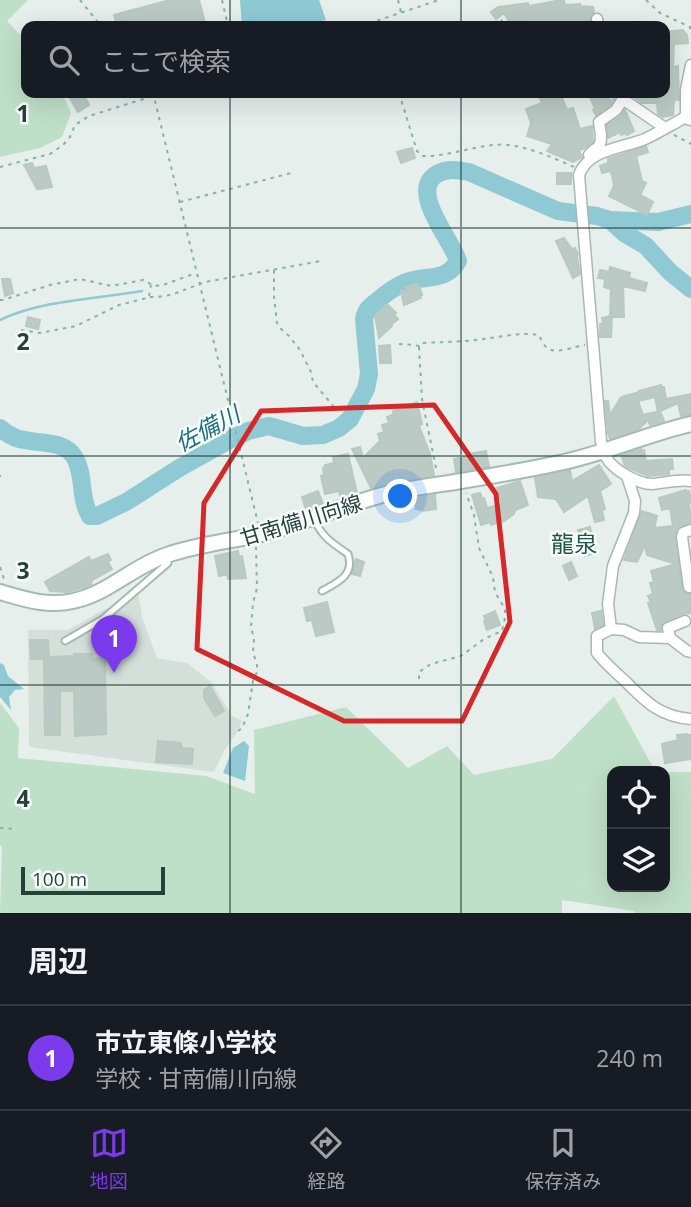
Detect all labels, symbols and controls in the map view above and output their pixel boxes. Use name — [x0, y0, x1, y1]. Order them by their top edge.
search box — [21, 21, 670, 98]
icon: search — [45, 41, 83, 79]
text: ここで検索 — [101, 43, 231, 79]
text: 1 — [16, 97, 30, 129]
text: 2 — [16, 325, 30, 357]
water label: 佐備川 — [169, 396, 248, 458]
your location — [383, 479, 417, 513]
street label: 甘南備川向線 — [237, 488, 365, 552]
district label: 龍泉 — [551, 527, 597, 559]
text: 3 — [16, 554, 30, 586]
pin: 1 — [91, 615, 137, 673]
map controls — [607, 766, 670, 892]
button: locate — [607, 766, 670, 829]
text: 4 — [16, 782, 30, 814]
button: layers — [607, 829, 670, 892]
scale bar — [21, 864, 164, 896]
text: 100 m — [32, 866, 87, 892]
text: 周辺 — [28, 940, 88, 981]
text: 市立東條小学校 — [95, 1024, 277, 1060]
text: 1 — [44, 1042, 58, 1074]
text: 240 m — [596, 1042, 663, 1074]
text: 学校 · 甘南備川向線 — [95, 1062, 297, 1094]
tab: 地図 — [90, 1124, 128, 1194]
tab: 経路 — [307, 1124, 345, 1194]
tab: 保存済み — [525, 1124, 601, 1194]

